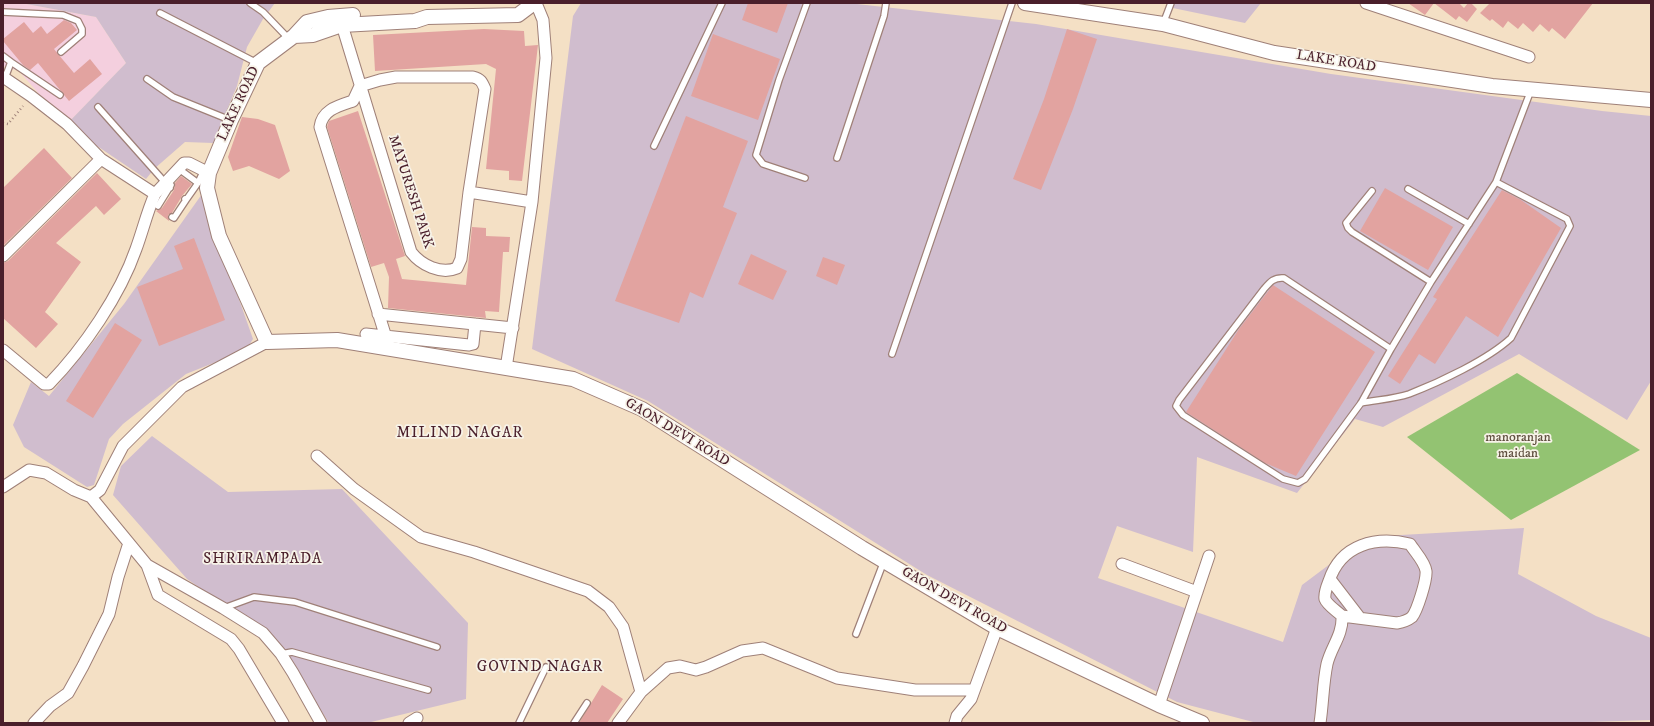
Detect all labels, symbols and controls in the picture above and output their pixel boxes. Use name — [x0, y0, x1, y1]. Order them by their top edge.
street label: LAKE ROAD — [1295, 47, 1377, 77]
street label: LAKE ROAD — [214, 64, 264, 144]
street label: MAYURESH PARK — [384, 133, 436, 251]
street label: GAON DEVI ROAD — [622, 395, 732, 471]
district label: MILIND NAGAR — [396, 425, 524, 443]
park label: manoranjan maidan — [1485, 430, 1551, 462]
district label: SHRIRAMPADA — [203, 551, 323, 569]
street label: GAON DEVI ROAD — [898, 564, 1010, 638]
district label: GOVIND NAGAR — [477, 659, 603, 677]

